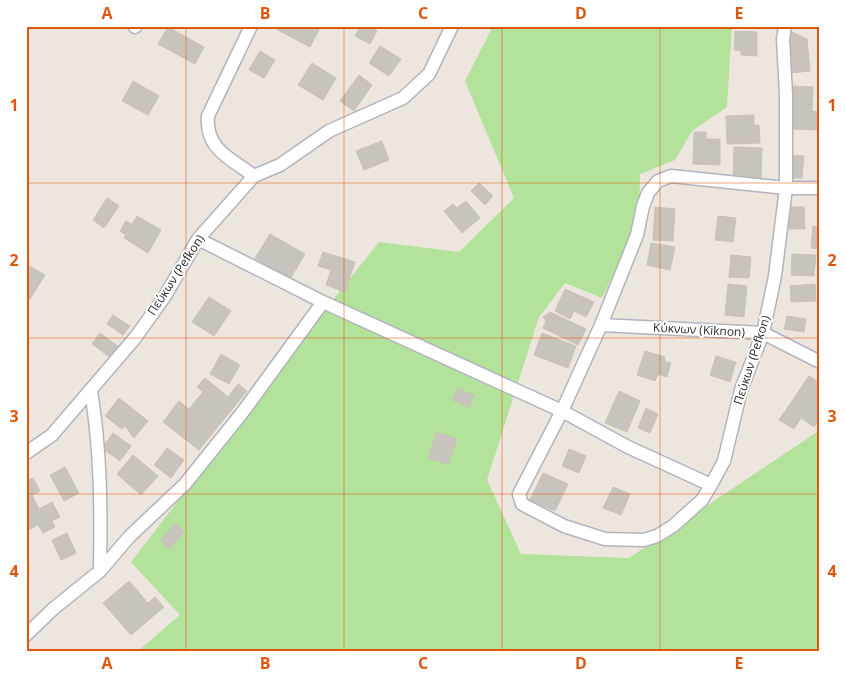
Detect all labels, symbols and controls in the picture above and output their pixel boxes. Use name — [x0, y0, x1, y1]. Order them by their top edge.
text: A — [101, 2, 113, 24]
text: B — [260, 2, 270, 24]
text: C — [418, 2, 428, 24]
text: D — [575, 2, 587, 24]
text: E — [735, 2, 744, 24]
text: 1 — [9, 94, 19, 116]
text: 1 — [827, 94, 837, 116]
street label: Πεύκων (Pefkon) — [143, 231, 208, 318]
text: 2 — [9, 249, 19, 271]
text: 2 — [827, 249, 837, 271]
street label: Πεύκων (Pefkon) — [729, 313, 774, 407]
street label: Κύκνων (Kiknon) — [653, 319, 746, 340]
text: 3 — [9, 405, 19, 427]
text: 3 — [827, 405, 837, 427]
text: 4 — [9, 560, 19, 582]
text: 4 — [827, 560, 837, 582]
text: A — [101, 652, 113, 674]
text: B — [260, 652, 270, 674]
text: C — [418, 652, 428, 674]
text: D — [575, 652, 587, 674]
text: E — [735, 652, 744, 674]

